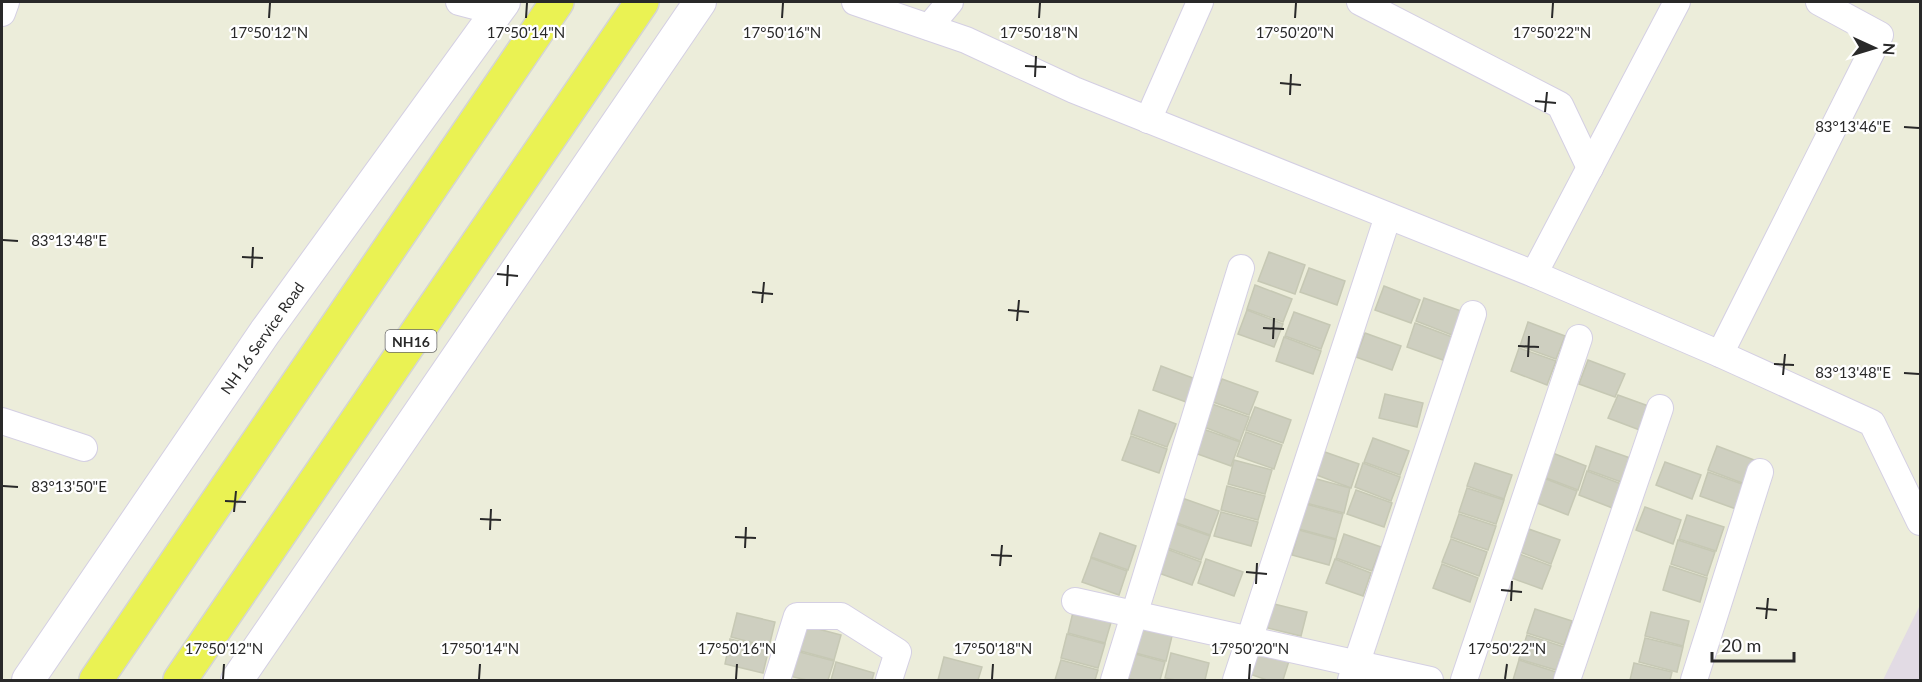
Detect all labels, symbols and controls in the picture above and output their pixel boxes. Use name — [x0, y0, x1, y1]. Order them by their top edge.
north arrow — [1844, 18, 1904, 78]
text: 17°50'12"N — [230, 23, 308, 41]
text: 17°50'14"N — [487, 23, 565, 41]
text: 17°50'16"N — [743, 23, 821, 41]
text: 17°50'18"N — [1000, 23, 1078, 41]
text: 17°50'20"N — [1256, 23, 1334, 41]
text: 17°50'22"N — [1513, 23, 1591, 41]
text: N — [1880, 42, 1899, 56]
text: 83°13'46"E — [1815, 117, 1891, 135]
text: 83°13'48"E — [31, 231, 107, 249]
street label: NH 16 Service Road — [217, 278, 307, 398]
road number: NH16 — [386, 330, 436, 352]
text: 83°13'48"E — [1815, 363, 1891, 381]
text: 83°13'50"E — [31, 477, 107, 495]
scale bar — [1712, 625, 1794, 663]
text: 20 m — [1721, 634, 1761, 656]
text: 17°50'12"N — [185, 639, 263, 657]
text: 17°50'14"N — [441, 639, 519, 657]
text: 17°50'16"N — [698, 639, 776, 657]
text: 17°50'18"N — [954, 639, 1032, 657]
text: 17°50'20"N — [1211, 639, 1289, 657]
text: 17°50'22"N — [1468, 639, 1546, 657]

